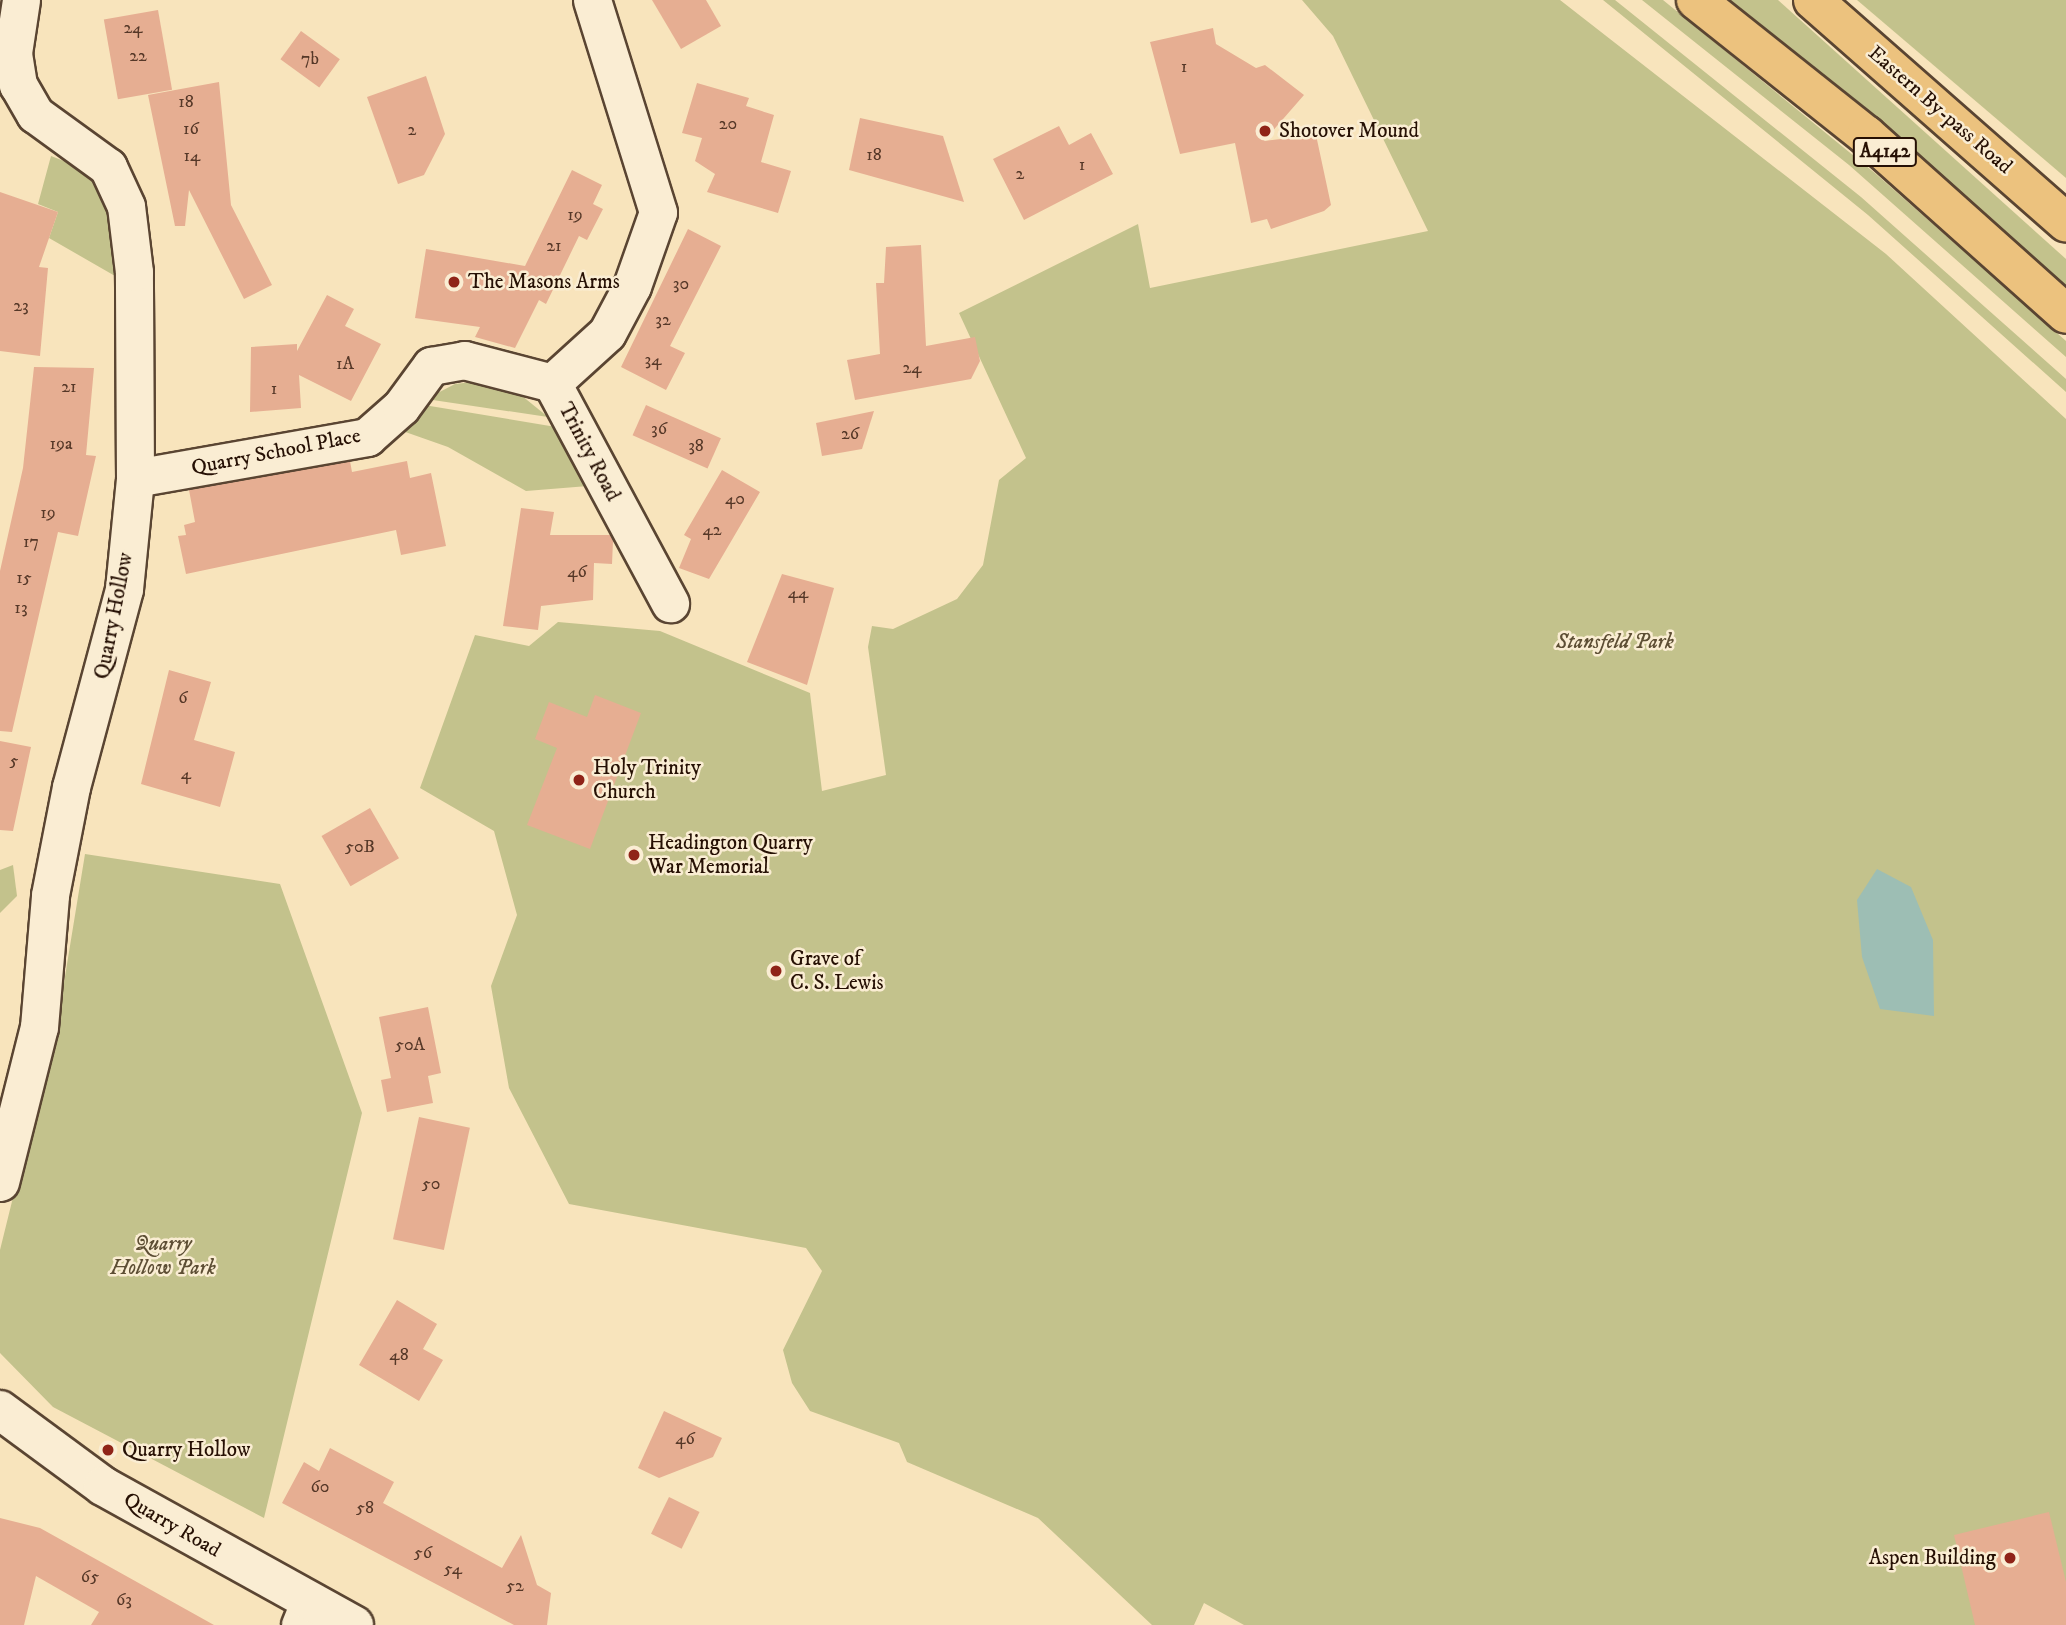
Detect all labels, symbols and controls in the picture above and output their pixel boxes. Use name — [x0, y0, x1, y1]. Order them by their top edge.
house number: 24 — [123, 17, 143, 39]
street label: Eastern By-pass Road — [1863, 41, 2017, 179]
house number: 22 — [129, 45, 147, 67]
house number: 7b — [301, 48, 319, 70]
house number: 1 — [1181, 56, 1187, 78]
house number: 18 — [178, 91, 194, 113]
house number: 20 — [719, 113, 737, 135]
house number: 16 — [183, 118, 199, 140]
place label: Shotover Mound — [1279, 118, 1419, 144]
house number: 2 — [408, 119, 416, 141]
marker: Shotover Mound — [1257, 123, 1273, 139]
road number: A4142 — [1852, 136, 1918, 168]
house number: 18 — [866, 144, 882, 166]
house number: 14 — [184, 145, 200, 167]
house number: 1 — [1079, 154, 1085, 176]
house number: 2 — [1016, 163, 1024, 185]
house number: 19 — [567, 204, 583, 226]
house number: 21 — [546, 235, 562, 257]
place label: The Masons Arms — [468, 269, 620, 295]
house number: 30 — [673, 273, 689, 295]
marker: The Masons Arms — [446, 274, 462, 290]
house number: 23 — [13, 295, 29, 317]
house number: 32 — [655, 309, 671, 331]
house number: 34 — [644, 349, 662, 371]
house number: 1A — [336, 353, 354, 375]
house number: 24 — [902, 357, 922, 379]
house number: 21 — [61, 376, 77, 398]
house number: 1 — [271, 378, 277, 400]
street label: Trinity Road — [553, 398, 625, 506]
house number: 36 — [651, 418, 667, 440]
street label: Quarry School Place — [189, 423, 363, 481]
house number: 26 — [841, 423, 859, 445]
house number: 19a — [49, 433, 73, 455]
house number: 38 — [688, 435, 704, 457]
house number: 40 — [725, 488, 745, 510]
house number: 19 — [40, 502, 56, 524]
house number: 42 — [702, 519, 722, 541]
house number: 17 — [23, 531, 39, 553]
street label: Quarry Hollow — [89, 551, 139, 681]
house number: 46 — [567, 561, 587, 583]
house number: 15 — [16, 567, 32, 589]
house number: 44 — [788, 582, 808, 604]
house number: 13 — [14, 597, 28, 619]
park label: Stansfeld Park — [1556, 629, 1674, 655]
house number: 6 — [178, 687, 188, 709]
house number: 5 — [10, 750, 18, 772]
place label: Holy Trinity Church — [593, 755, 701, 805]
house number: 4 — [181, 763, 191, 785]
marker: Holy Trinity Church — [571, 772, 587, 788]
place label: Headington Quarry War Memorial — [648, 830, 813, 880]
house number: 50B — [345, 836, 375, 858]
marker: Headington Quarry War Memorial — [626, 847, 642, 863]
place label: Grave of C. S. Lewis — [790, 946, 884, 996]
marker: Grave of C. S. Lewis — [768, 963, 784, 979]
house number: 50A — [395, 1034, 425, 1056]
house number: 50 — [422, 1173, 440, 1195]
park label: Quarry Hollow Park — [110, 1231, 216, 1281]
house number: 48 — [389, 1344, 409, 1366]
house number: 46 — [675, 1428, 695, 1450]
place label: Quarry Hollow — [122, 1437, 250, 1463]
marker: Quarry Hollow — [100, 1442, 116, 1458]
house number: 60 — [310, 1476, 330, 1498]
street label: Quarry Road — [119, 1487, 225, 1563]
house number: 58 — [356, 1497, 374, 1519]
house number: 56 — [414, 1542, 432, 1564]
place label: Aspen Building — [1869, 1545, 1996, 1571]
marker: Aspen Building — [2002, 1550, 2018, 1566]
house number: 54 — [444, 1558, 462, 1580]
house number: 65 — [81, 1566, 99, 1588]
house number: 52 — [506, 1575, 524, 1597]
house number: 63 — [116, 1589, 132, 1611]

